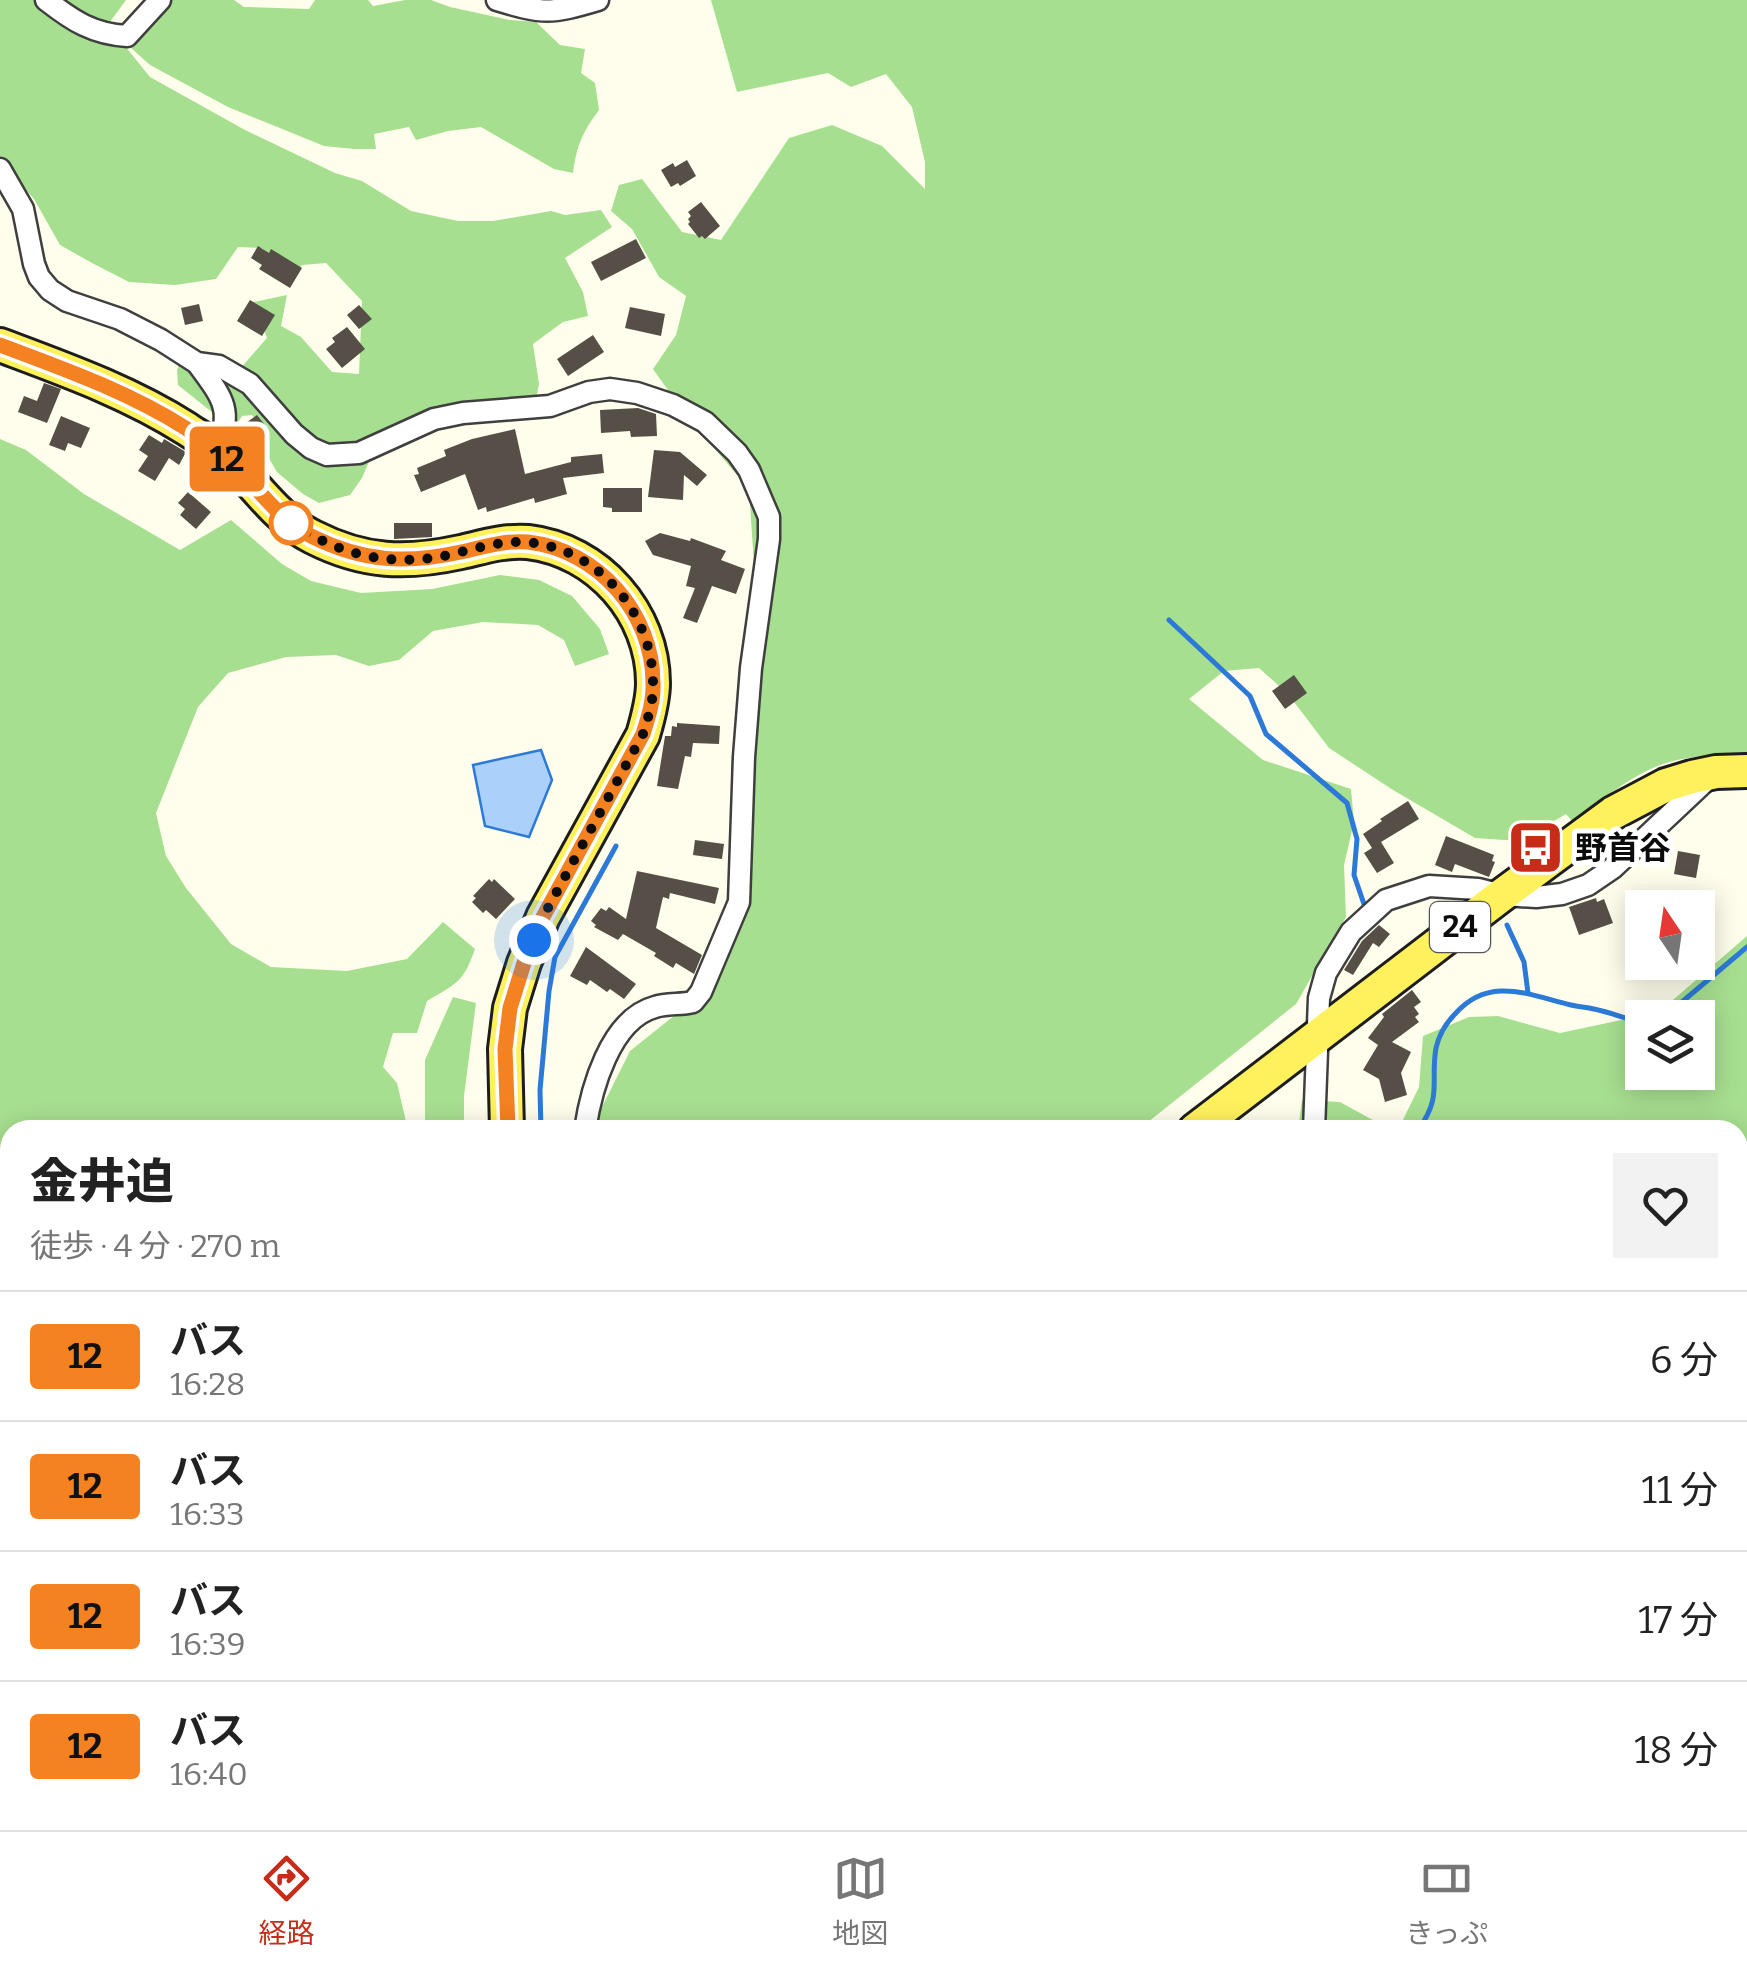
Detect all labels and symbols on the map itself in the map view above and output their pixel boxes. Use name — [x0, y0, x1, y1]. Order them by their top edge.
line badge: 12 — [182, 426, 272, 492]
unlabelled marker — [270, 502, 312, 544]
bus stop icon: 野首谷 — [1506, 818, 1566, 878]
place label: 野首谷 — [1575, 829, 1671, 867]
north arrow — [1625, 890, 1715, 980]
road number: 24 — [1430, 902, 1490, 952]
your location — [509, 915, 559, 965]

